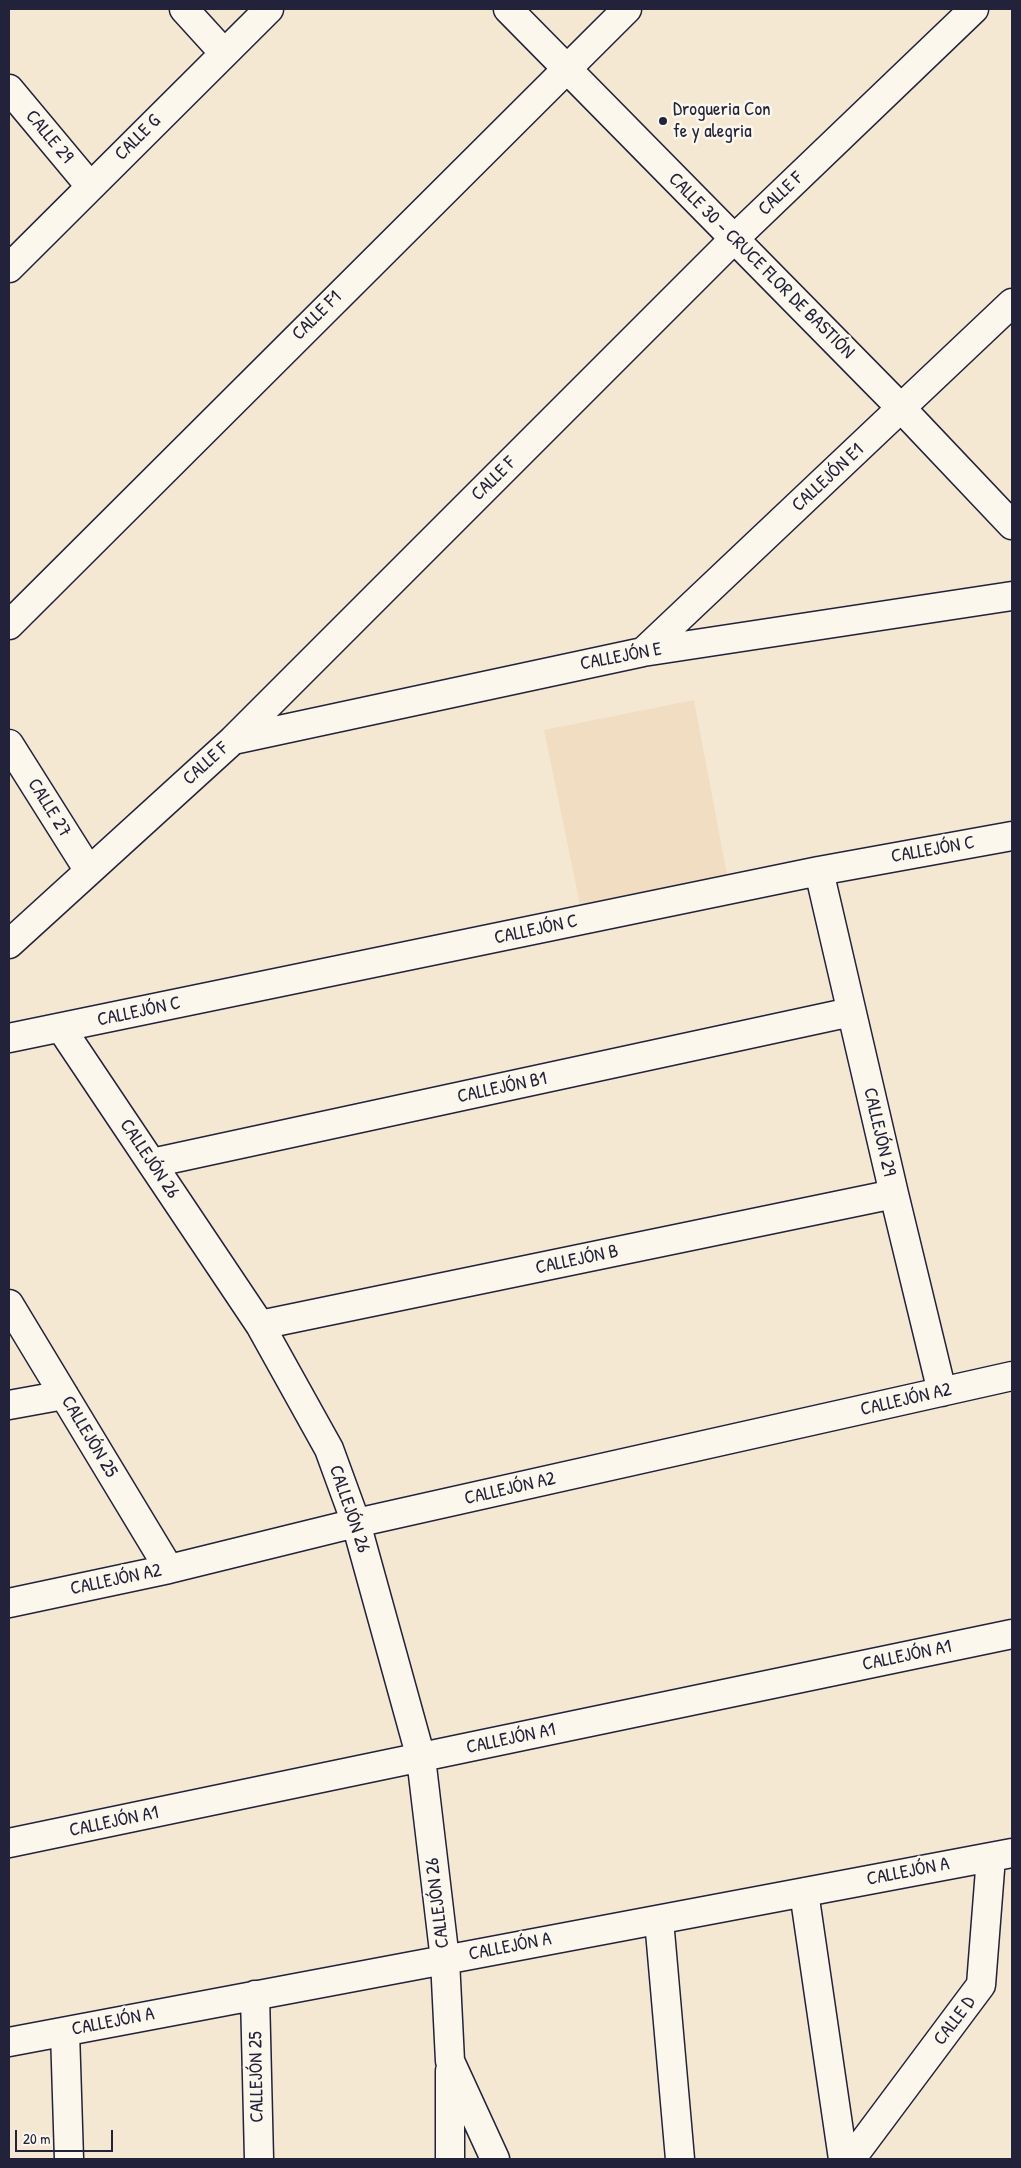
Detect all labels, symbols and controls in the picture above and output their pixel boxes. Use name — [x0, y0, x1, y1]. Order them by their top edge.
place label: Drogueria Con fe y alegria — [673, 99, 771, 143]
street label: CALLE 29 — [20, 106, 78, 168]
street label: CALLE G — [110, 110, 166, 166]
marker: Drogueria Con fe y alegria — [657, 115, 669, 127]
street label: CALLE F — [754, 167, 808, 221]
street label: CALLE 30 - CRUCE FLOR DE BASTIÓN — [663, 168, 859, 364]
street label: CALLE F1 — [288, 287, 346, 345]
street label: CALLEJÓN E1 — [787, 439, 869, 517]
street label: CALLE F — [467, 452, 521, 506]
street label: CALLEJÓN E — [578, 638, 664, 676]
street label: CALLE F — [178, 738, 234, 790]
street label: CALLE 27 — [22, 774, 76, 842]
street label: CALLEJÓN C — [889, 831, 977, 869]
street label: CALLEJÓN C — [492, 910, 580, 950]
street label: CALLEJÓN C — [95, 992, 183, 1032]
street label: CALLEJÓN B1 — [455, 1067, 549, 1109]
street label: CALLEJÓN 29 — [858, 1086, 900, 1178]
street label: CALLEJÓN 26 — [114, 1115, 184, 1203]
street label: CALLEJÓN B — [534, 1240, 620, 1280]
street label: CALLEJÓN A2 — [858, 1378, 954, 1422]
street label: CALLEJÓN 25 — [56, 1392, 122, 1482]
street label: CALLEJÓN 26 — [323, 1462, 375, 1556]
street label: CALLEJÓN A2 — [462, 1467, 558, 1511]
street label: CALLEJÓN A2 — [68, 1559, 164, 1601]
street label: CALLEJÓN A1 — [860, 1635, 954, 1677]
street label: CALLEJÓN A1 — [464, 1718, 558, 1760]
street label: CALLEJÓN A1 — [67, 1801, 161, 1843]
street label: CALLEJÓN A — [865, 1853, 951, 1891]
street label: CALLEJÓN 26 — [421, 1857, 455, 1949]
street label: CALLEJÓN A — [467, 1928, 553, 1966]
street label: CALLE D — [929, 1992, 981, 2050]
street label: CALLEJÓN A — [70, 2003, 156, 2041]
street label: CALLEJÓN 25 — [245, 2031, 269, 2123]
scale bar — [18, 2120, 115, 2152]
text: 20 m — [23, 2128, 50, 2149]

